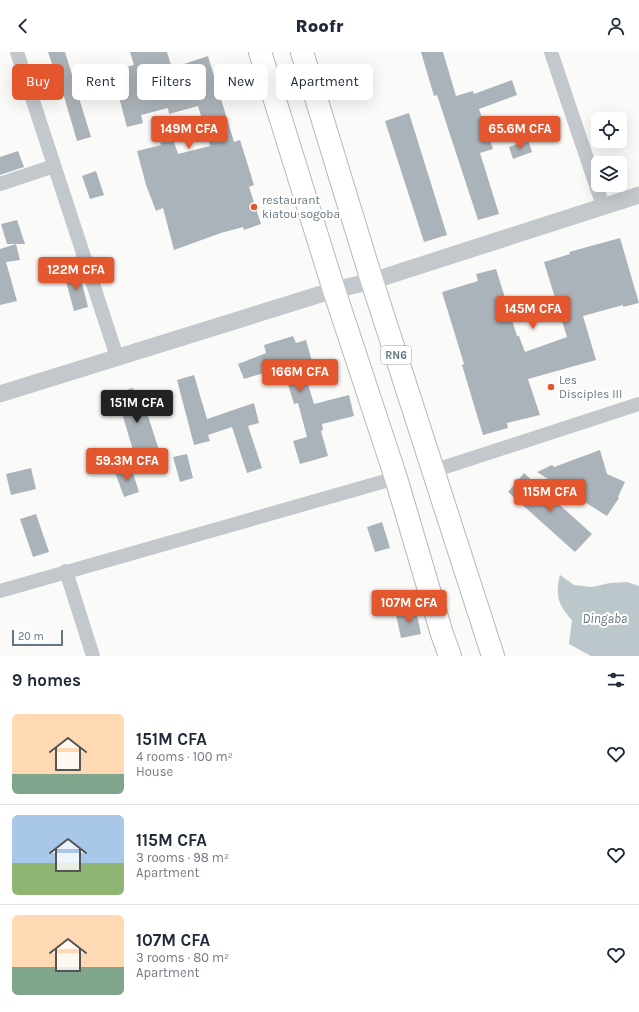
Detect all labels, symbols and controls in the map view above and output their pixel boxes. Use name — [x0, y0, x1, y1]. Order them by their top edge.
icon: back — [12, 15, 34, 37]
text: Roofr — [295, 15, 344, 37]
icon: person — [605, 15, 627, 37]
chip: Buy — [12, 64, 64, 100]
chip: Rent — [72, 64, 129, 100]
chip: Filters — [137, 64, 206, 100]
chip: New — [214, 64, 268, 100]
chip: Apartment — [276, 64, 373, 100]
map controls — [591, 112, 627, 192]
button: locate — [591, 112, 627, 148]
pin: 149M CFA — [148, 116, 230, 150]
pin: 65.6M CFA — [474, 116, 566, 150]
text: 149M CFA — [160, 121, 218, 136]
text: 65.6M CFA — [488, 121, 552, 136]
button: layers — [591, 156, 627, 192]
place label: restaurant kiatou sogoba — [262, 193, 340, 221]
marker: restaurant kiatou sogoba — [249, 202, 259, 212]
pin: 122M CFA — [35, 257, 117, 291]
text: 122M CFA — [47, 262, 105, 277]
pin: 145M CFA — [492, 296, 574, 330]
text: 145M CFA — [504, 301, 562, 316]
road number: RN6 — [381, 346, 411, 364]
pin: 166M CFA — [259, 359, 341, 393]
text: 166M CFA — [271, 364, 329, 379]
place label: Les Disciples III — [559, 373, 622, 401]
marker: Les Disciples III — [546, 382, 556, 392]
pin: 151M CFA — [96, 390, 178, 424]
text: 151M CFA — [110, 395, 164, 410]
pin: 59.3M CFA — [81, 448, 173, 482]
text: 59.3M CFA — [95, 453, 159, 468]
pin: 115M CFA — [509, 479, 591, 513]
text: 115M CFA — [523, 484, 577, 499]
pin: 107M CFA — [368, 590, 450, 624]
text: 107M CFA — [381, 595, 437, 610]
water label: Dingaba — [583, 611, 628, 626]
scale bar — [12, 628, 63, 647]
text: 20 m — [18, 630, 44, 643]
icon: filters — [605, 669, 627, 691]
text: 9 homes — [12, 670, 81, 690]
text: 151M CFA — [136, 729, 207, 749]
icon: home — [44, 730, 92, 778]
icon: heart — [605, 743, 627, 765]
text: 4 rooms · 100 m² — [136, 749, 233, 764]
text: House — [136, 764, 173, 779]
text: 115M CFA — [136, 830, 207, 850]
icon: home — [44, 831, 92, 879]
icon: heart — [605, 844, 627, 866]
text: 3 rooms · 98 m² — [136, 850, 229, 865]
text: Apartment — [136, 865, 199, 880]
text: 107M CFA — [136, 930, 210, 950]
icon: home — [44, 931, 92, 979]
icon: heart — [605, 944, 627, 966]
text: 3 rooms · 80 m² — [136, 950, 229, 965]
text: Apartment — [136, 965, 199, 980]

